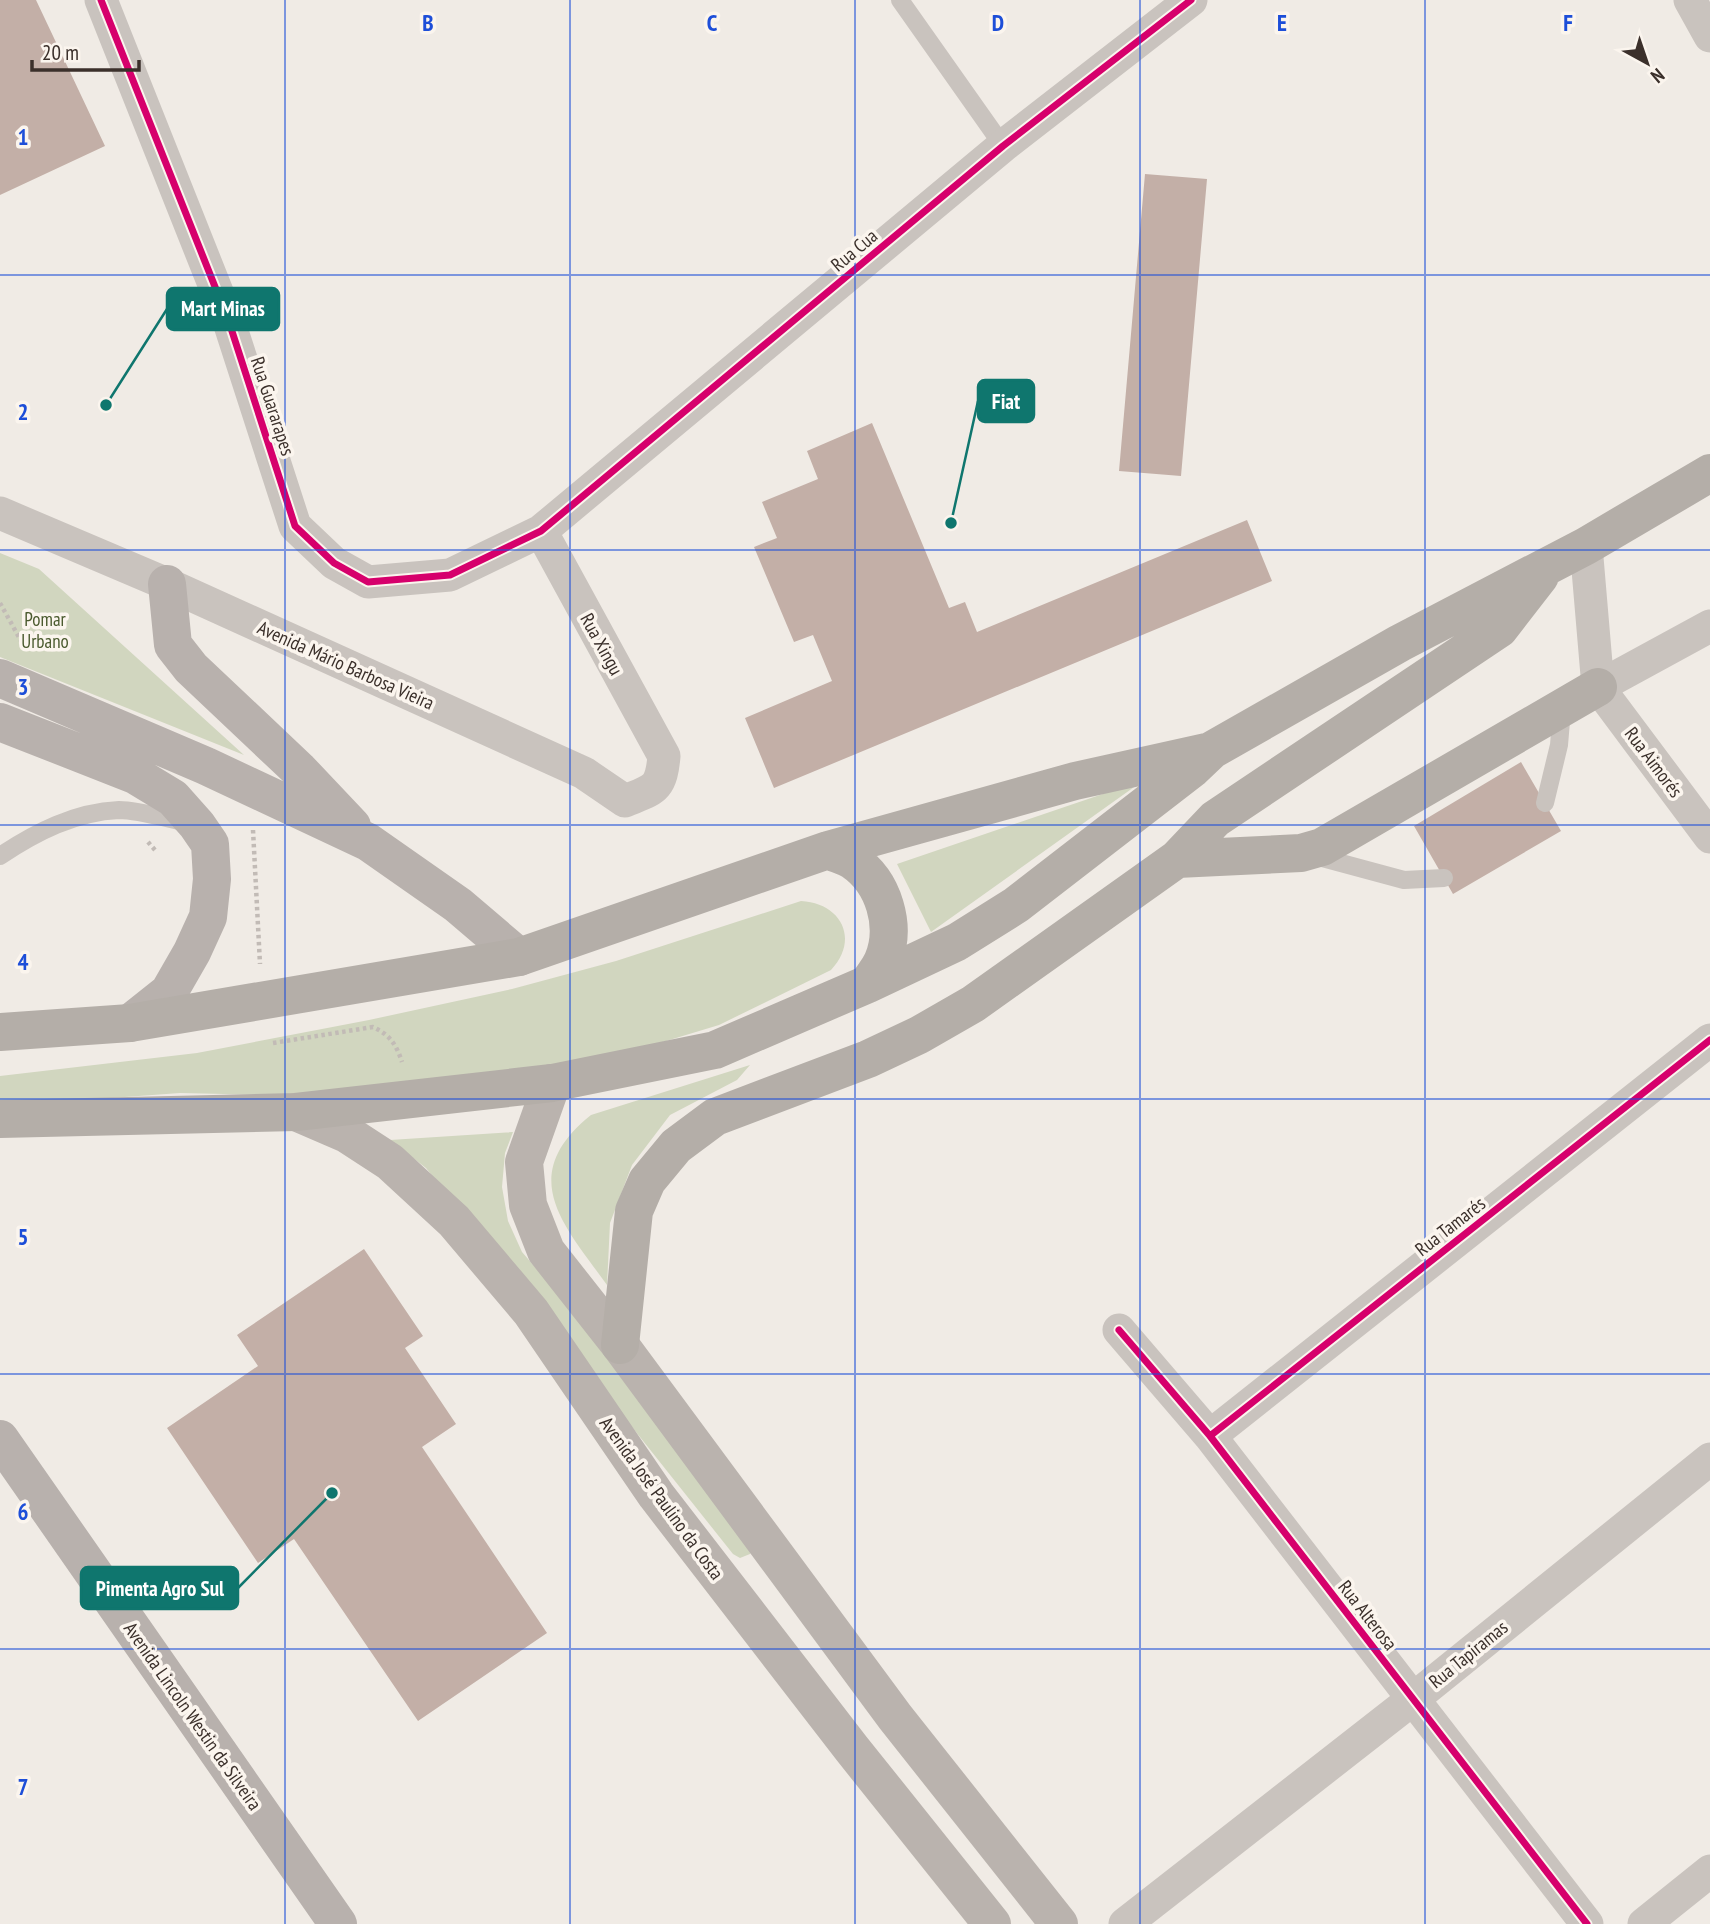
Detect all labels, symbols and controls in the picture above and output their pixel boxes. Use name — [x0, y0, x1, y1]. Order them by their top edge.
text: B — [422, 8, 434, 37]
text: C — [707, 8, 718, 37]
text: D — [992, 8, 1004, 37]
text: E — [1277, 8, 1287, 37]
text: F — [1563, 8, 1573, 37]
scale bar — [32, 28, 138, 72]
north arrow — [1612, 28, 1682, 98]
text: 20 m — [42, 39, 79, 66]
text: N — [1646, 64, 1670, 89]
text: 1 — [18, 122, 29, 151]
street label: Rua Cua — [826, 224, 882, 276]
callout: Mart Minas — [167, 288, 279, 330]
text: Mart Minas — [181, 295, 265, 322]
street label: Rua Guararapes — [246, 354, 300, 458]
callout: Fiat — [978, 380, 1034, 422]
text: Fiat — [992, 388, 1020, 415]
text: 2 — [18, 397, 29, 426]
park label: Pomar Urbano — [21, 607, 69, 653]
street label: Rua Xingu — [575, 609, 629, 679]
street label: Avenida Mário Barbosa Vieira — [254, 615, 438, 715]
text: 3 — [18, 672, 29, 701]
street label: Rua Aimorés — [1620, 722, 1688, 802]
text: 4 — [18, 947, 29, 976]
street label: Rua Tamarés — [1410, 1191, 1490, 1261]
text: 5 — [18, 1222, 29, 1251]
street label: Avenida José Paulino da Costa — [595, 1412, 729, 1584]
text: 6 — [18, 1497, 29, 1526]
callout: Pimenta Agro Sul — [81, 1567, 238, 1609]
text: Pimenta Agro Sul — [96, 1575, 225, 1602]
street label: Rua Alterosa — [1333, 1575, 1403, 1655]
street label: Rua Tapiramas — [1424, 1615, 1512, 1693]
street label: Avenida Lincoln Westin da Silveira — [119, 1617, 267, 1815]
text: 7 — [18, 1772, 29, 1801]

